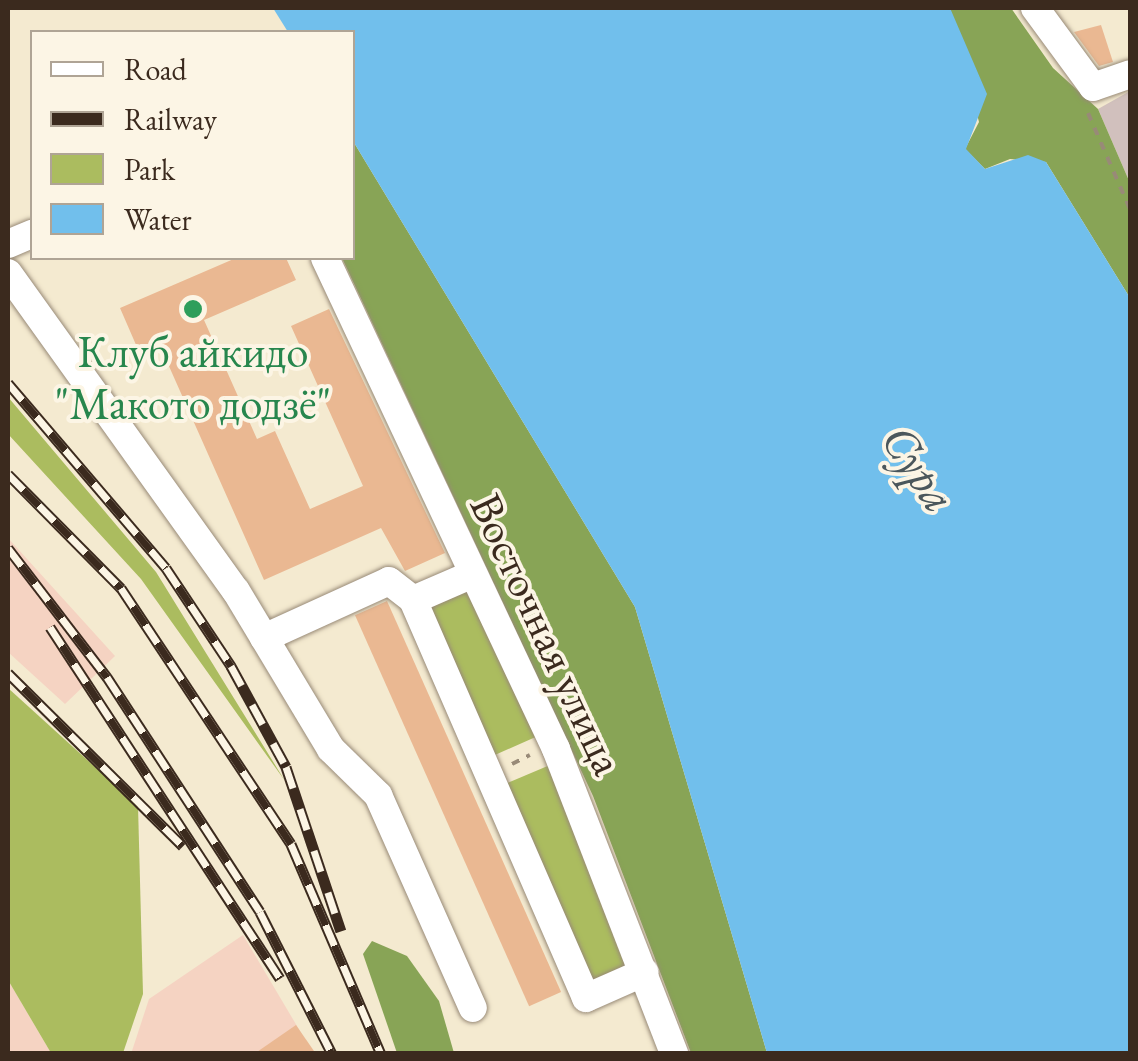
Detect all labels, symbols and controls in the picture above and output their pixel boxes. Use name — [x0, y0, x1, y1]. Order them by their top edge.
legend — [30, 30, 355, 260]
text: Road — [124, 50, 187, 89]
text: Railway — [124, 100, 217, 139]
text: Park — [124, 150, 175, 189]
text: Water — [124, 200, 192, 239]
marker: Клуб айкидо "Макото додзё" — [182, 298, 204, 320]
place label: Клуб айкидо "Макото додзё" — [55, 325, 331, 431]
water label: Сура — [869, 413, 969, 523]
street label: Восточная улица — [458, 485, 636, 783]

